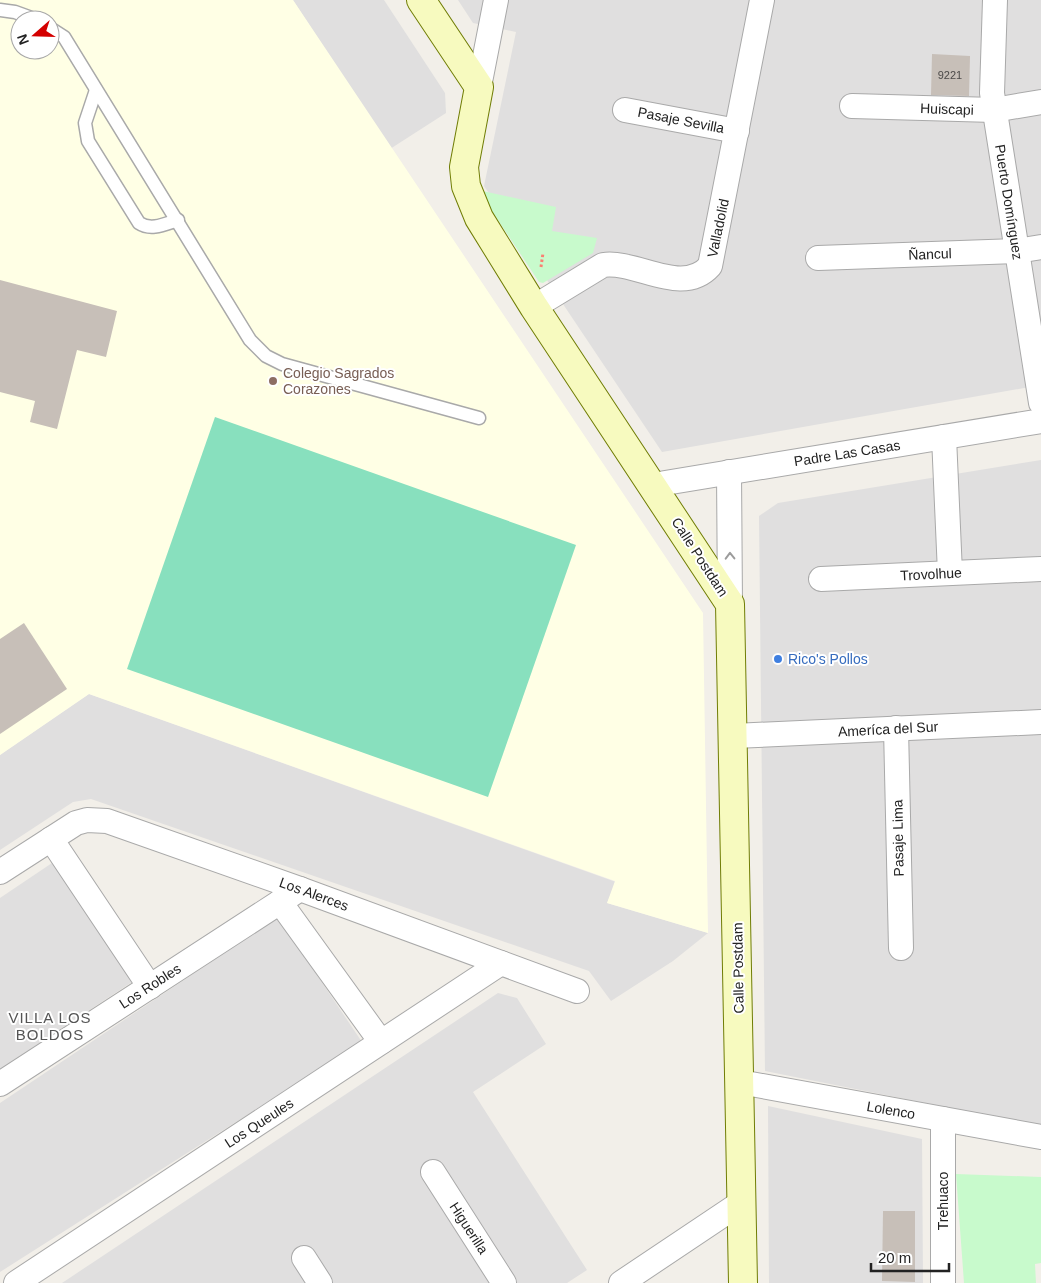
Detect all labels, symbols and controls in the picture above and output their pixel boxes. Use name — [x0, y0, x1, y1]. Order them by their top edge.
north arrow — [10, 10, 60, 60]
text: N — [14, 32, 32, 47]
house number: 9221 — [938, 69, 962, 81]
street label: Huiscapi — [920, 100, 974, 118]
street label: Pasaje Sevilla — [636, 104, 726, 136]
street label: Puerto Domínguez — [992, 143, 1026, 261]
street label: Valladolid — [704, 197, 732, 259]
street label: Ñancul — [908, 245, 952, 263]
place label: Colegio Sagrados Corazones — [283, 365, 394, 397]
marker: Colegio Sagrados Corazones — [267, 375, 279, 387]
street label: Padre Las Casas — [793, 437, 901, 469]
street label: Calle Postdam — [668, 514, 732, 600]
one-way arrow — [725, 551, 735, 559]
street label: Trovolhue — [900, 564, 962, 584]
place label: Rico's Pollos — [788, 651, 868, 667]
marker: Rico's Pollos — [772, 653, 784, 665]
street label: Ameríca del Sur — [837, 718, 939, 740]
street label: Pasaje Lima — [889, 799, 907, 877]
street label: Los Alerces — [277, 874, 351, 914]
street label: Calle Postdam — [729, 922, 747, 1014]
street label: Los Robles — [116, 960, 184, 1012]
district label: VILLA LOS BOLDOS — [8, 1009, 92, 1043]
street label: Los Queules — [222, 1095, 296, 1151]
street label: Lolenco — [865, 1098, 917, 1122]
street label: Trehuaco — [935, 1171, 951, 1230]
street label: Higuerilla — [446, 1199, 492, 1257]
scale bar — [871, 1240, 948, 1272]
text: 20 m — [878, 1249, 911, 1266]

